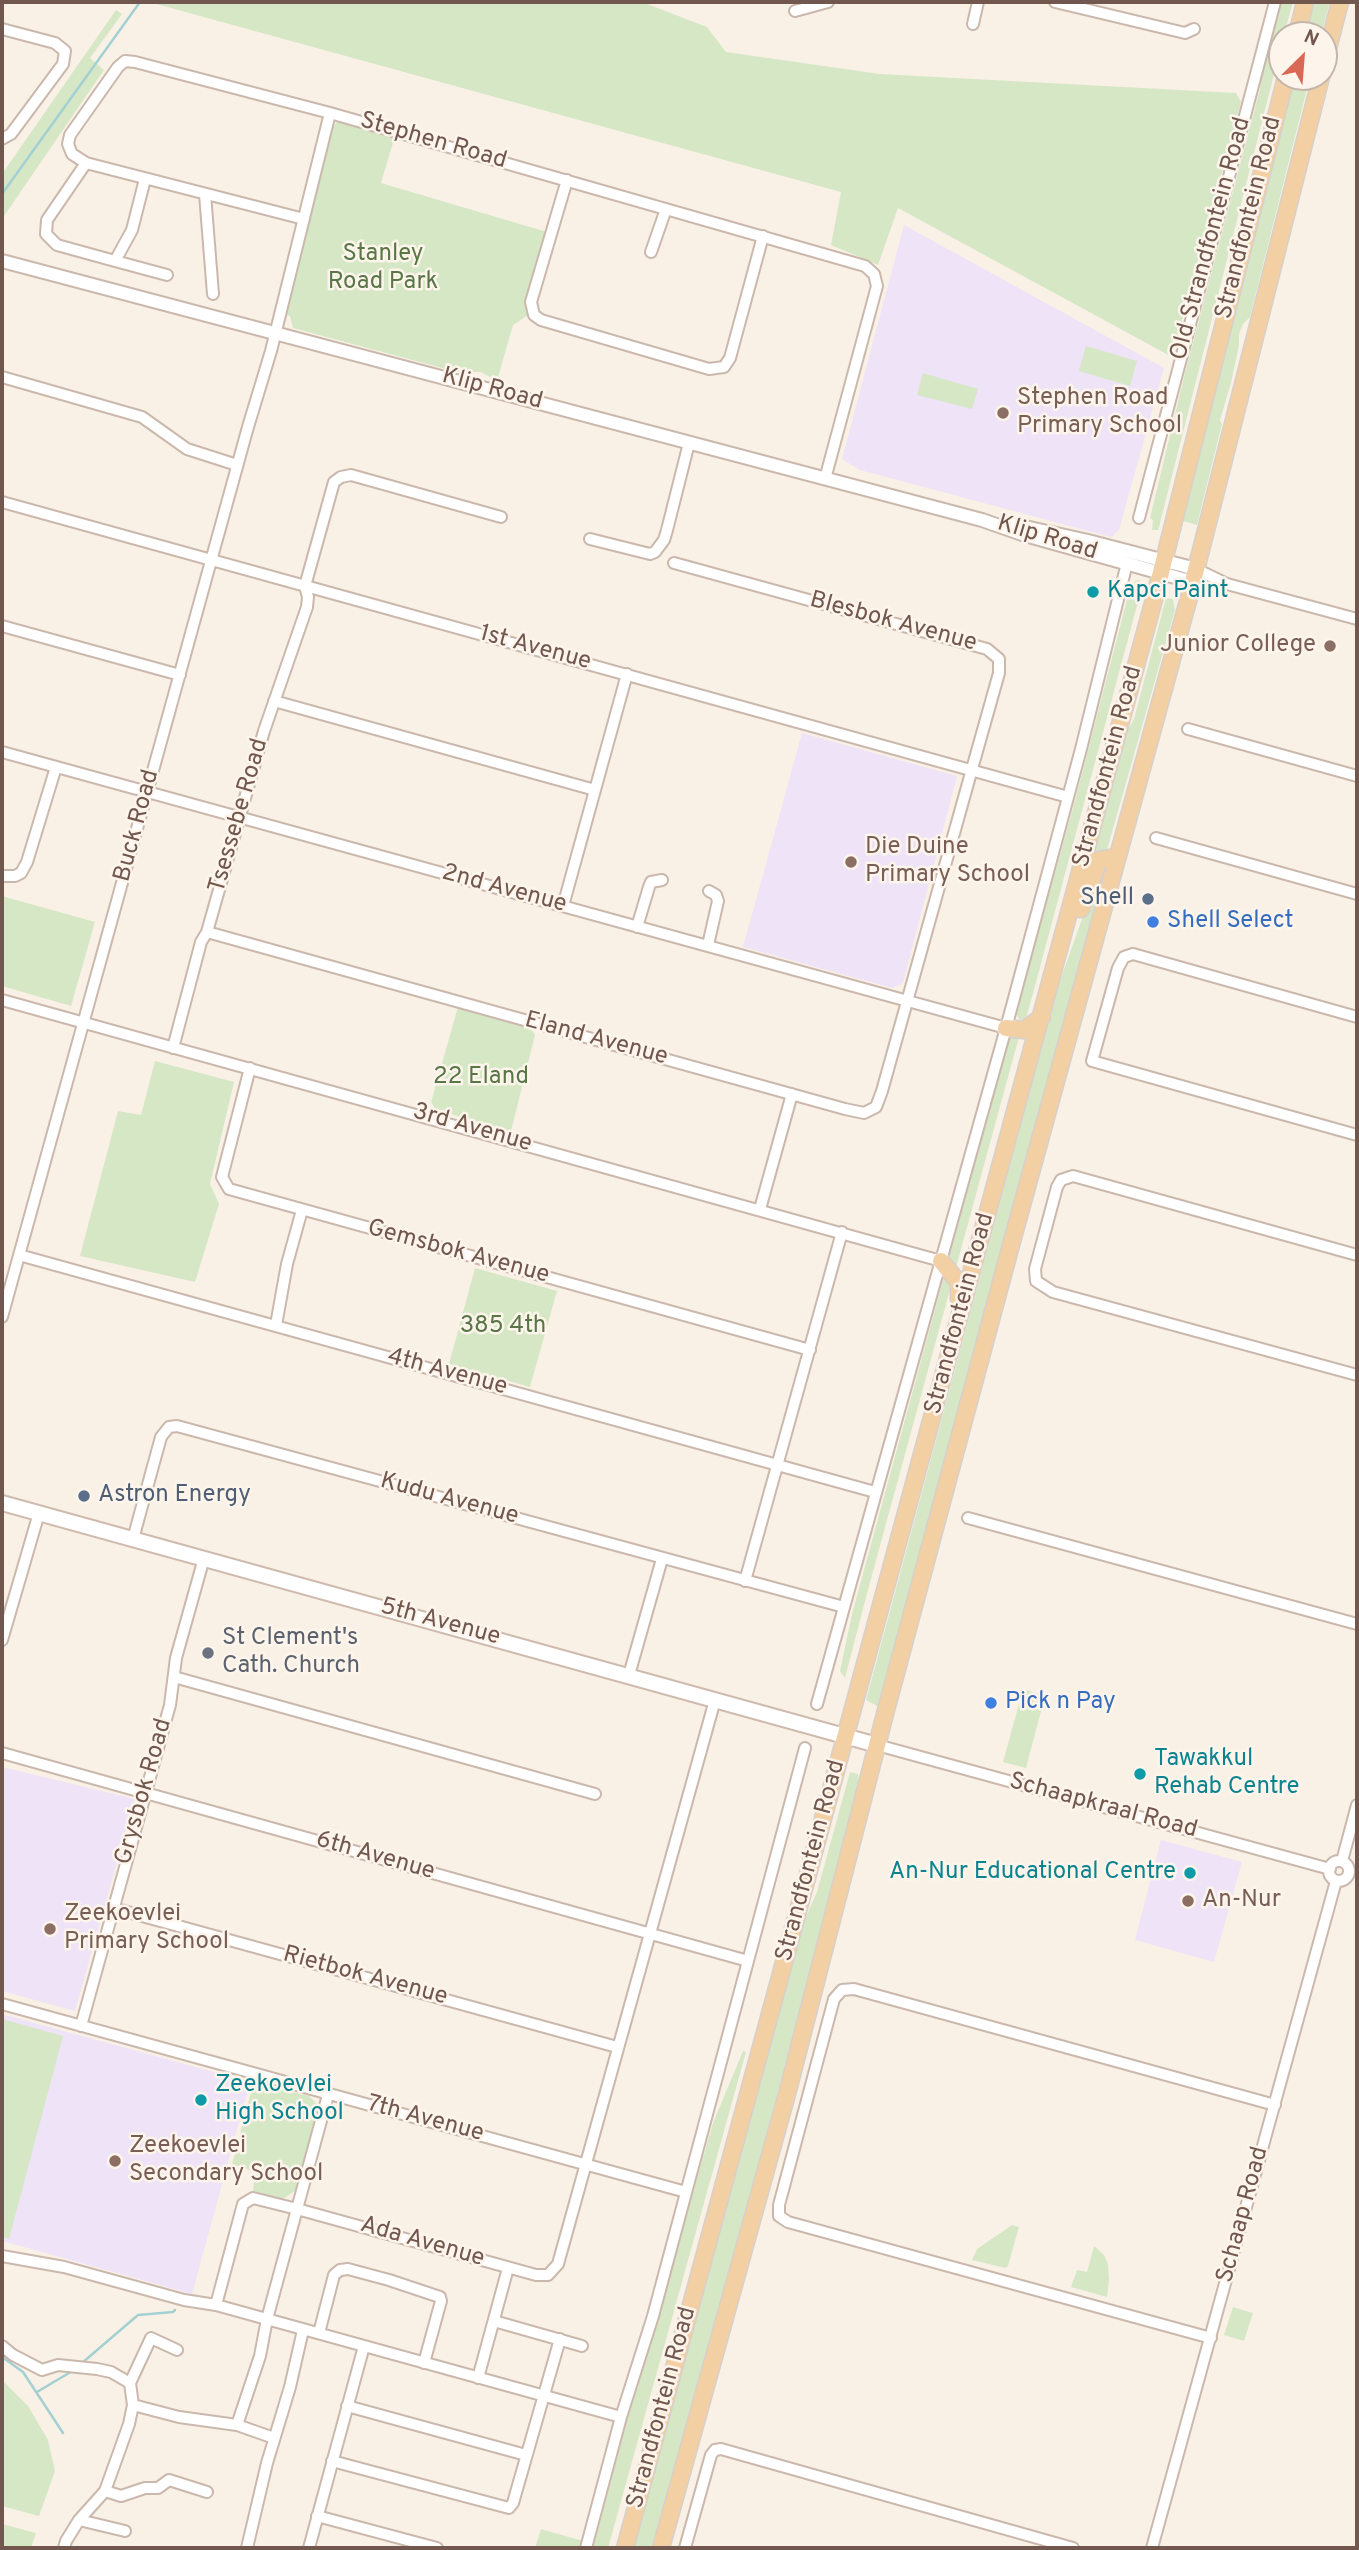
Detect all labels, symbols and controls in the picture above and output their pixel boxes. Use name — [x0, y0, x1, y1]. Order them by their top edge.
north arrow — [1268, 21, 1338, 91]
text: N — [1300, 25, 1322, 53]
street label: Stephen Road — [356, 107, 510, 177]
street label: Old Strandfontein Road — [1166, 114, 1258, 364]
street label: Strandfontein Road — [1211, 114, 1289, 322]
park label: Stanley Road Park — [328, 241, 438, 297]
street label: Klip Road — [439, 363, 545, 417]
place label: Stephen Road Primary School — [1017, 385, 1182, 441]
marker: Stephen Road Primary School — [995, 405, 1011, 421]
street label: Klip Road — [994, 510, 1100, 568]
place label: Kapci Paint — [1107, 578, 1229, 606]
marker: Kapci Paint — [1085, 584, 1101, 600]
street label: Blesbok Avenue — [806, 587, 980, 659]
street label: 1st Avenue — [476, 620, 594, 678]
place label: Junior College — [1160, 632, 1316, 660]
marker: Junior College — [1322, 638, 1338, 654]
street label: Strandfontein Road — [1068, 663, 1150, 871]
street label: Tsessebe Road — [204, 736, 276, 896]
street label: Buck Road — [109, 767, 167, 885]
place label: Die Duine Primary School — [865, 834, 1030, 890]
marker: Die Duine Primary School — [843, 854, 859, 870]
street label: 2nd Avenue — [438, 860, 570, 920]
place label: Shell — [1080, 885, 1134, 913]
marker: Shell — [1140, 891, 1156, 907]
place label: Shell Select — [1167, 908, 1294, 936]
marker: Shell Select — [1145, 914, 1161, 930]
street label: Eland Avenue — [521, 1007, 671, 1073]
park label: 22 Eland — [433, 1064, 529, 1092]
street label: 3rd Avenue — [409, 1098, 535, 1160]
street label: Strandfontein Road — [920, 1210, 1002, 1418]
street label: Gemsbok Avenue — [364, 1215, 552, 1291]
park label: 385 4th — [460, 1313, 546, 1341]
street label: 4th Avenue — [384, 1343, 510, 1403]
street label: Kudu Avenue — [377, 1468, 521, 1532]
place label: Astron Energy — [98, 1482, 251, 1510]
marker: Astron Energy — [76, 1488, 92, 1504]
street label: 5th Avenue — [377, 1593, 503, 1653]
place label: St Clement's Cath. Church — [222, 1625, 360, 1681]
marker: St Clement's Cath. Church — [200, 1645, 216, 1661]
place label: Pick n Pay — [1005, 1689, 1116, 1717]
marker: Pick n Pay — [983, 1695, 999, 1711]
street label: Grysbok Road — [110, 1716, 180, 1868]
place label: Tawakkul Rehab Centre — [1154, 1746, 1299, 1802]
street label: Strandfontein Road — [771, 1757, 853, 1965]
marker: Tawakkul Rehab Centre — [1132, 1766, 1148, 1782]
street label: Schaapkraal Road — [1006, 1768, 1200, 1846]
street label: 6th Avenue — [312, 1826, 438, 1888]
place label: An-Nur Educational Centre — [889, 1859, 1176, 1887]
marker: An-Nur Educational Centre — [1182, 1865, 1198, 1881]
place label: An-Nur — [1202, 1887, 1281, 1915]
marker: An-Nur — [1180, 1893, 1196, 1909]
place label: Zeekoevlei Primary School — [64, 1901, 229, 1957]
marker: Zeekoevlei Primary School — [42, 1921, 58, 1937]
street label: Rietbok Avenue — [280, 1941, 450, 2013]
place label: Zeekoevlei High School — [215, 2072, 344, 2128]
street label: 7th Avenue — [363, 2091, 487, 2149]
marker: Zeekoevlei High School — [193, 2092, 209, 2108]
place label: Zeekoevlei Secondary School — [129, 2133, 323, 2189]
street label: Schaap Road — [1212, 2144, 1276, 2286]
marker: Zeekoevlei Secondary School — [107, 2153, 123, 2169]
street label: Ada Avenue — [356, 2212, 488, 2274]
street label: Strandfontein Road — [622, 2304, 704, 2512]

